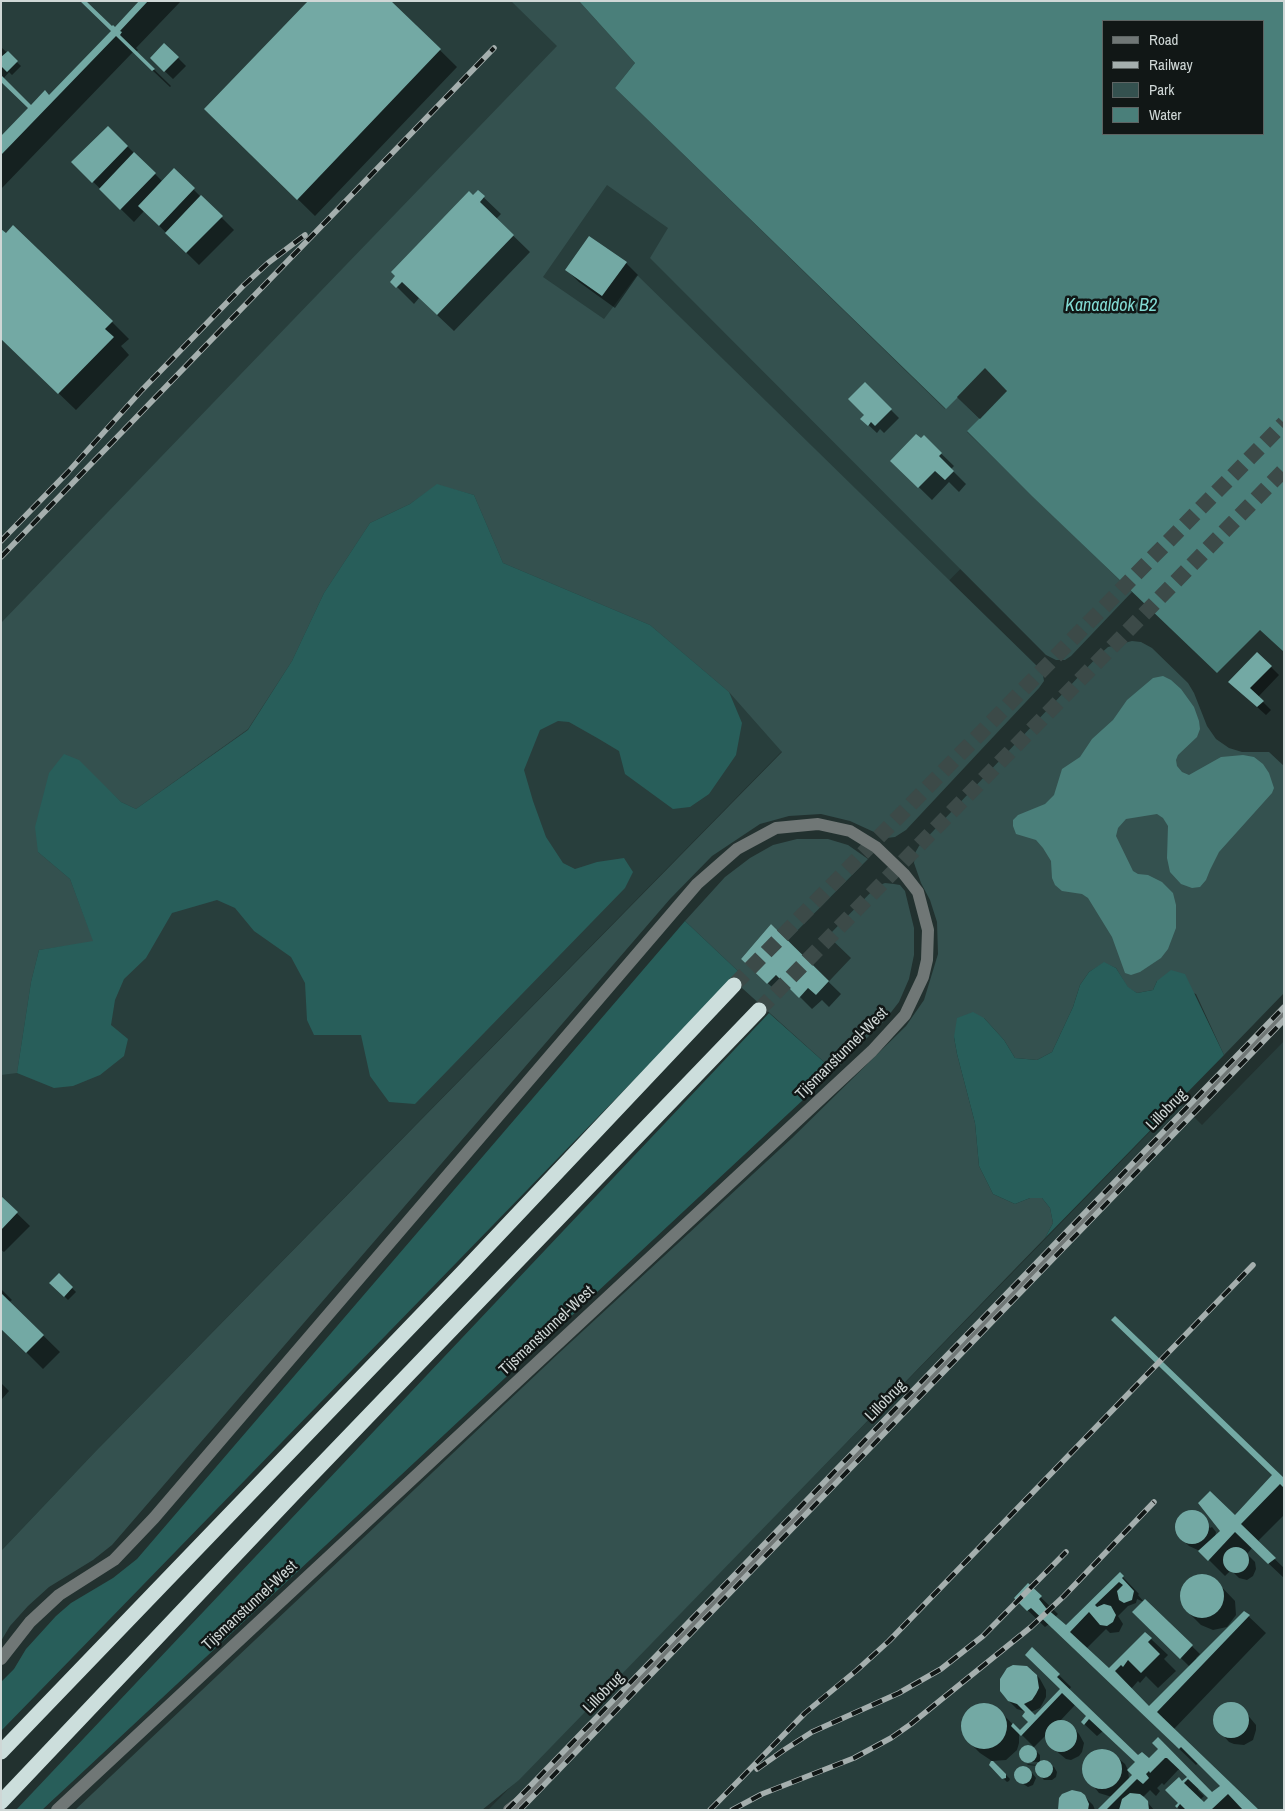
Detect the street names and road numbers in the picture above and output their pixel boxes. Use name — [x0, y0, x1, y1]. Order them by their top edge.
street label: Tijsmanstunnel-West — [792, 1004, 892, 1104]
street label: Lillobrug — [1143, 1085, 1191, 1135]
street label: Tijsmanstunnel-West — [496, 1282, 598, 1380]
street label: Lillobrug — [862, 1376, 910, 1426]
street label: Tijsmanstunnel-West — [199, 1557, 301, 1655]
street label: Lillobrug — [580, 1668, 628, 1718]

